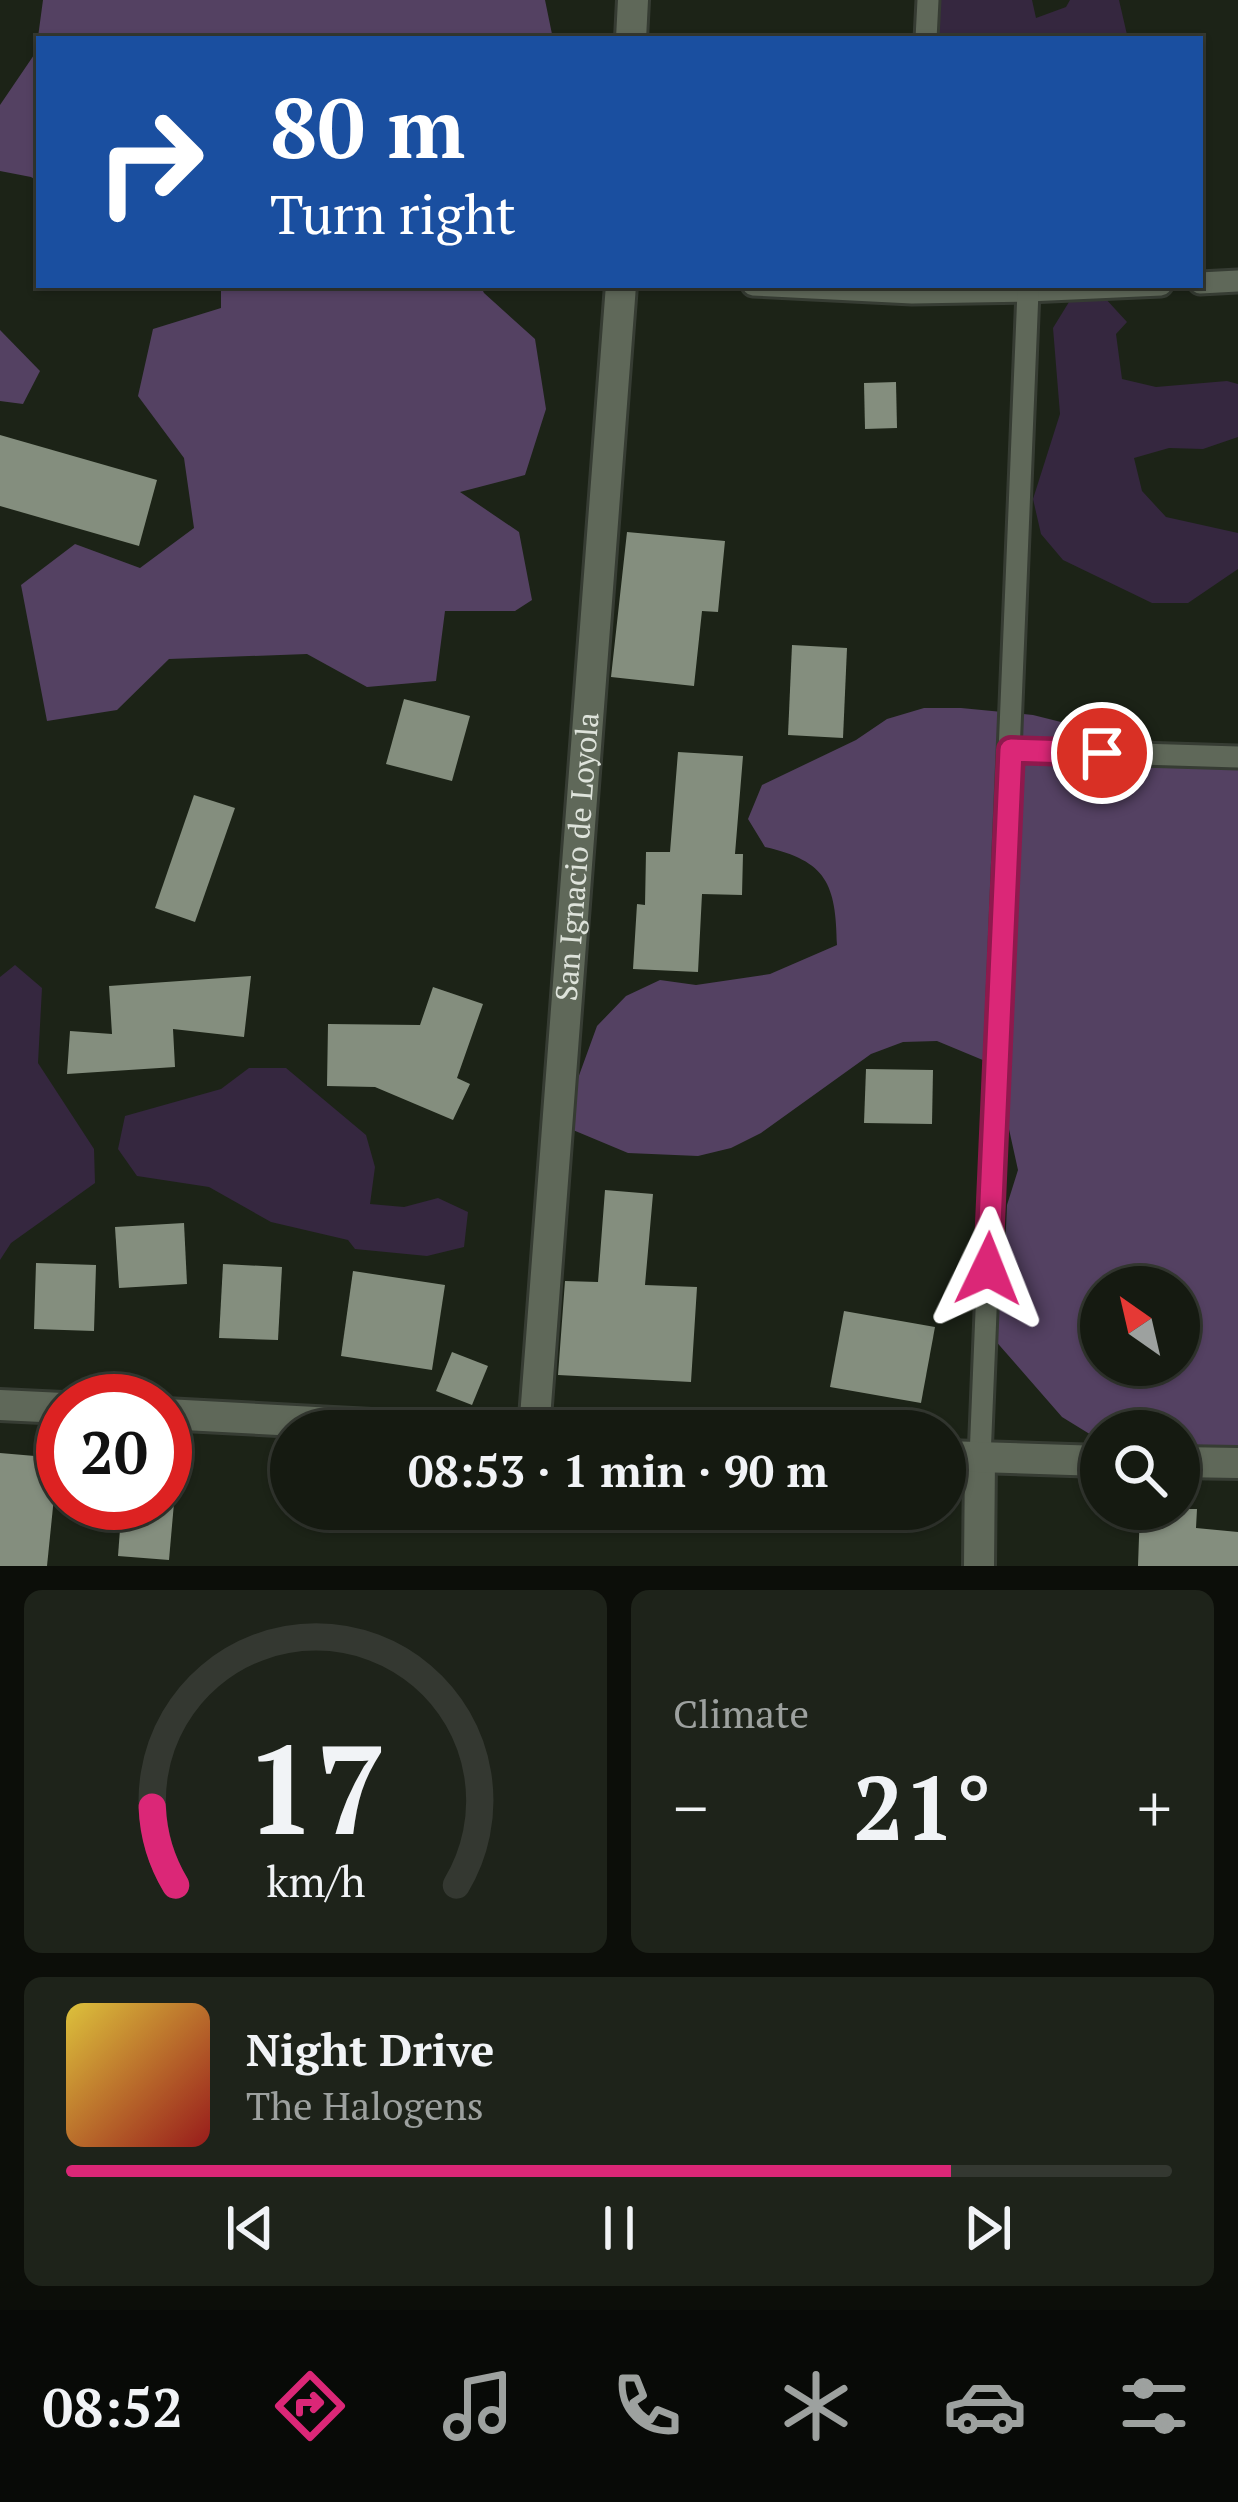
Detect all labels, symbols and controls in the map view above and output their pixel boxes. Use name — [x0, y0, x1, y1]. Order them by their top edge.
text: 80 m — [270, 71, 465, 182]
icon: right — [72, 84, 228, 240]
text: Turn right — [270, 178, 516, 249]
pin — [1051, 702, 1153, 804]
street label: San Ignacio de Loyola — [546, 711, 608, 1002]
icon: arrive — [1069, 720, 1135, 786]
position arrow — [925, 1206, 1051, 1332]
north arrow — [1080, 1266, 1200, 1386]
map controls — [1080, 1266, 1200, 1530]
speed limit sign: 20 — [36, 1374, 192, 1530]
button: search — [1080, 1410, 1200, 1530]
text: 08:53 · 1 min · 90 m — [408, 1440, 828, 1500]
text: Climate — [673, 1687, 809, 1739]
text: 17 — [245, 1704, 386, 1870]
text: 21° — [853, 1746, 992, 1866]
text: − — [673, 1763, 708, 1851]
text: + — [1137, 1763, 1172, 1851]
text: km/h — [266, 1851, 365, 1908]
text: Night Drive — [246, 2019, 495, 2079]
text: The Halogens — [246, 2079, 484, 2131]
icon: previous — [217, 2195, 283, 2261]
icon: pause — [586, 2195, 652, 2261]
icon: next — [955, 2195, 1021, 2261]
icon: directions — [268, 2364, 352, 2448]
icon: music — [436, 2364, 520, 2448]
icon: phone — [605, 2364, 689, 2448]
icon: climate — [774, 2364, 858, 2448]
icon: car — [943, 2364, 1027, 2448]
icon: filters — [1112, 2364, 1196, 2448]
text: 08:52 — [42, 2371, 183, 2442]

